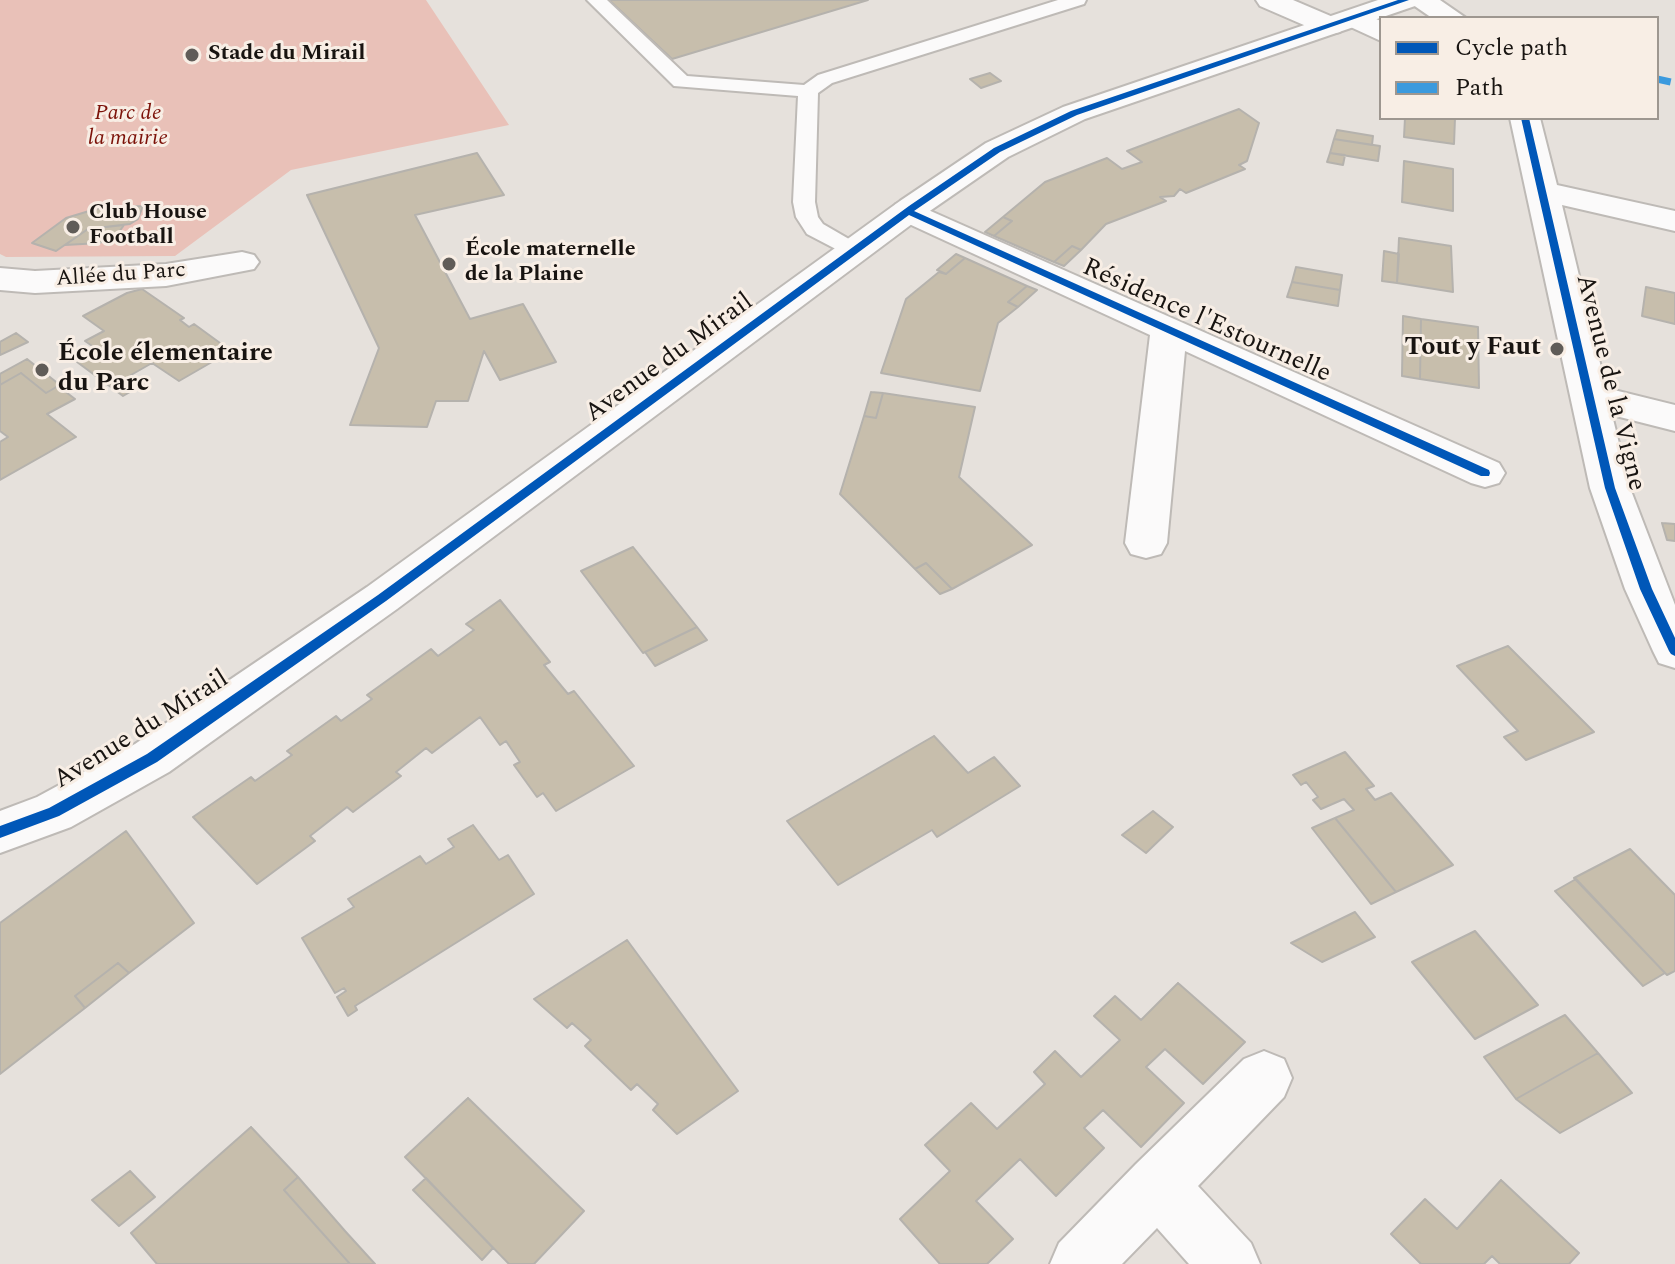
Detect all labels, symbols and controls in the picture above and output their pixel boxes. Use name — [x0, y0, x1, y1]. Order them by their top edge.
legend — [1379, 16, 1659, 120]
text: Cycle path — [1455, 30, 1568, 66]
place label: Stade du Mirail — [208, 42, 366, 68]
marker: Stade du Mirail — [183, 46, 201, 64]
text: Path — [1455, 70, 1504, 106]
park label: Parc de la mairie — [88, 102, 168, 154]
place label: Club House Football — [89, 201, 207, 252]
marker: Club House Football — [64, 218, 82, 236]
place label: École maternelle de la Plaine — [465, 238, 636, 290]
street label: Résidence l'Estournelle — [1077, 253, 1335, 391]
marker: École maternelle de la Plaine — [440, 255, 458, 273]
street label: Allée du Parc — [55, 258, 187, 294]
street label: Avenue de la Vigne — [1567, 272, 1651, 494]
street label: Avenue du Mirail — [580, 288, 760, 430]
place label: Tout y Faut — [1404, 333, 1541, 365]
place label: École élementaire du Parc — [58, 339, 273, 400]
marker: Tout y Faut — [1548, 340, 1566, 358]
marker: École élementaire du Parc — [33, 361, 51, 379]
street label: Avenue du Mirail — [49, 665, 235, 797]

